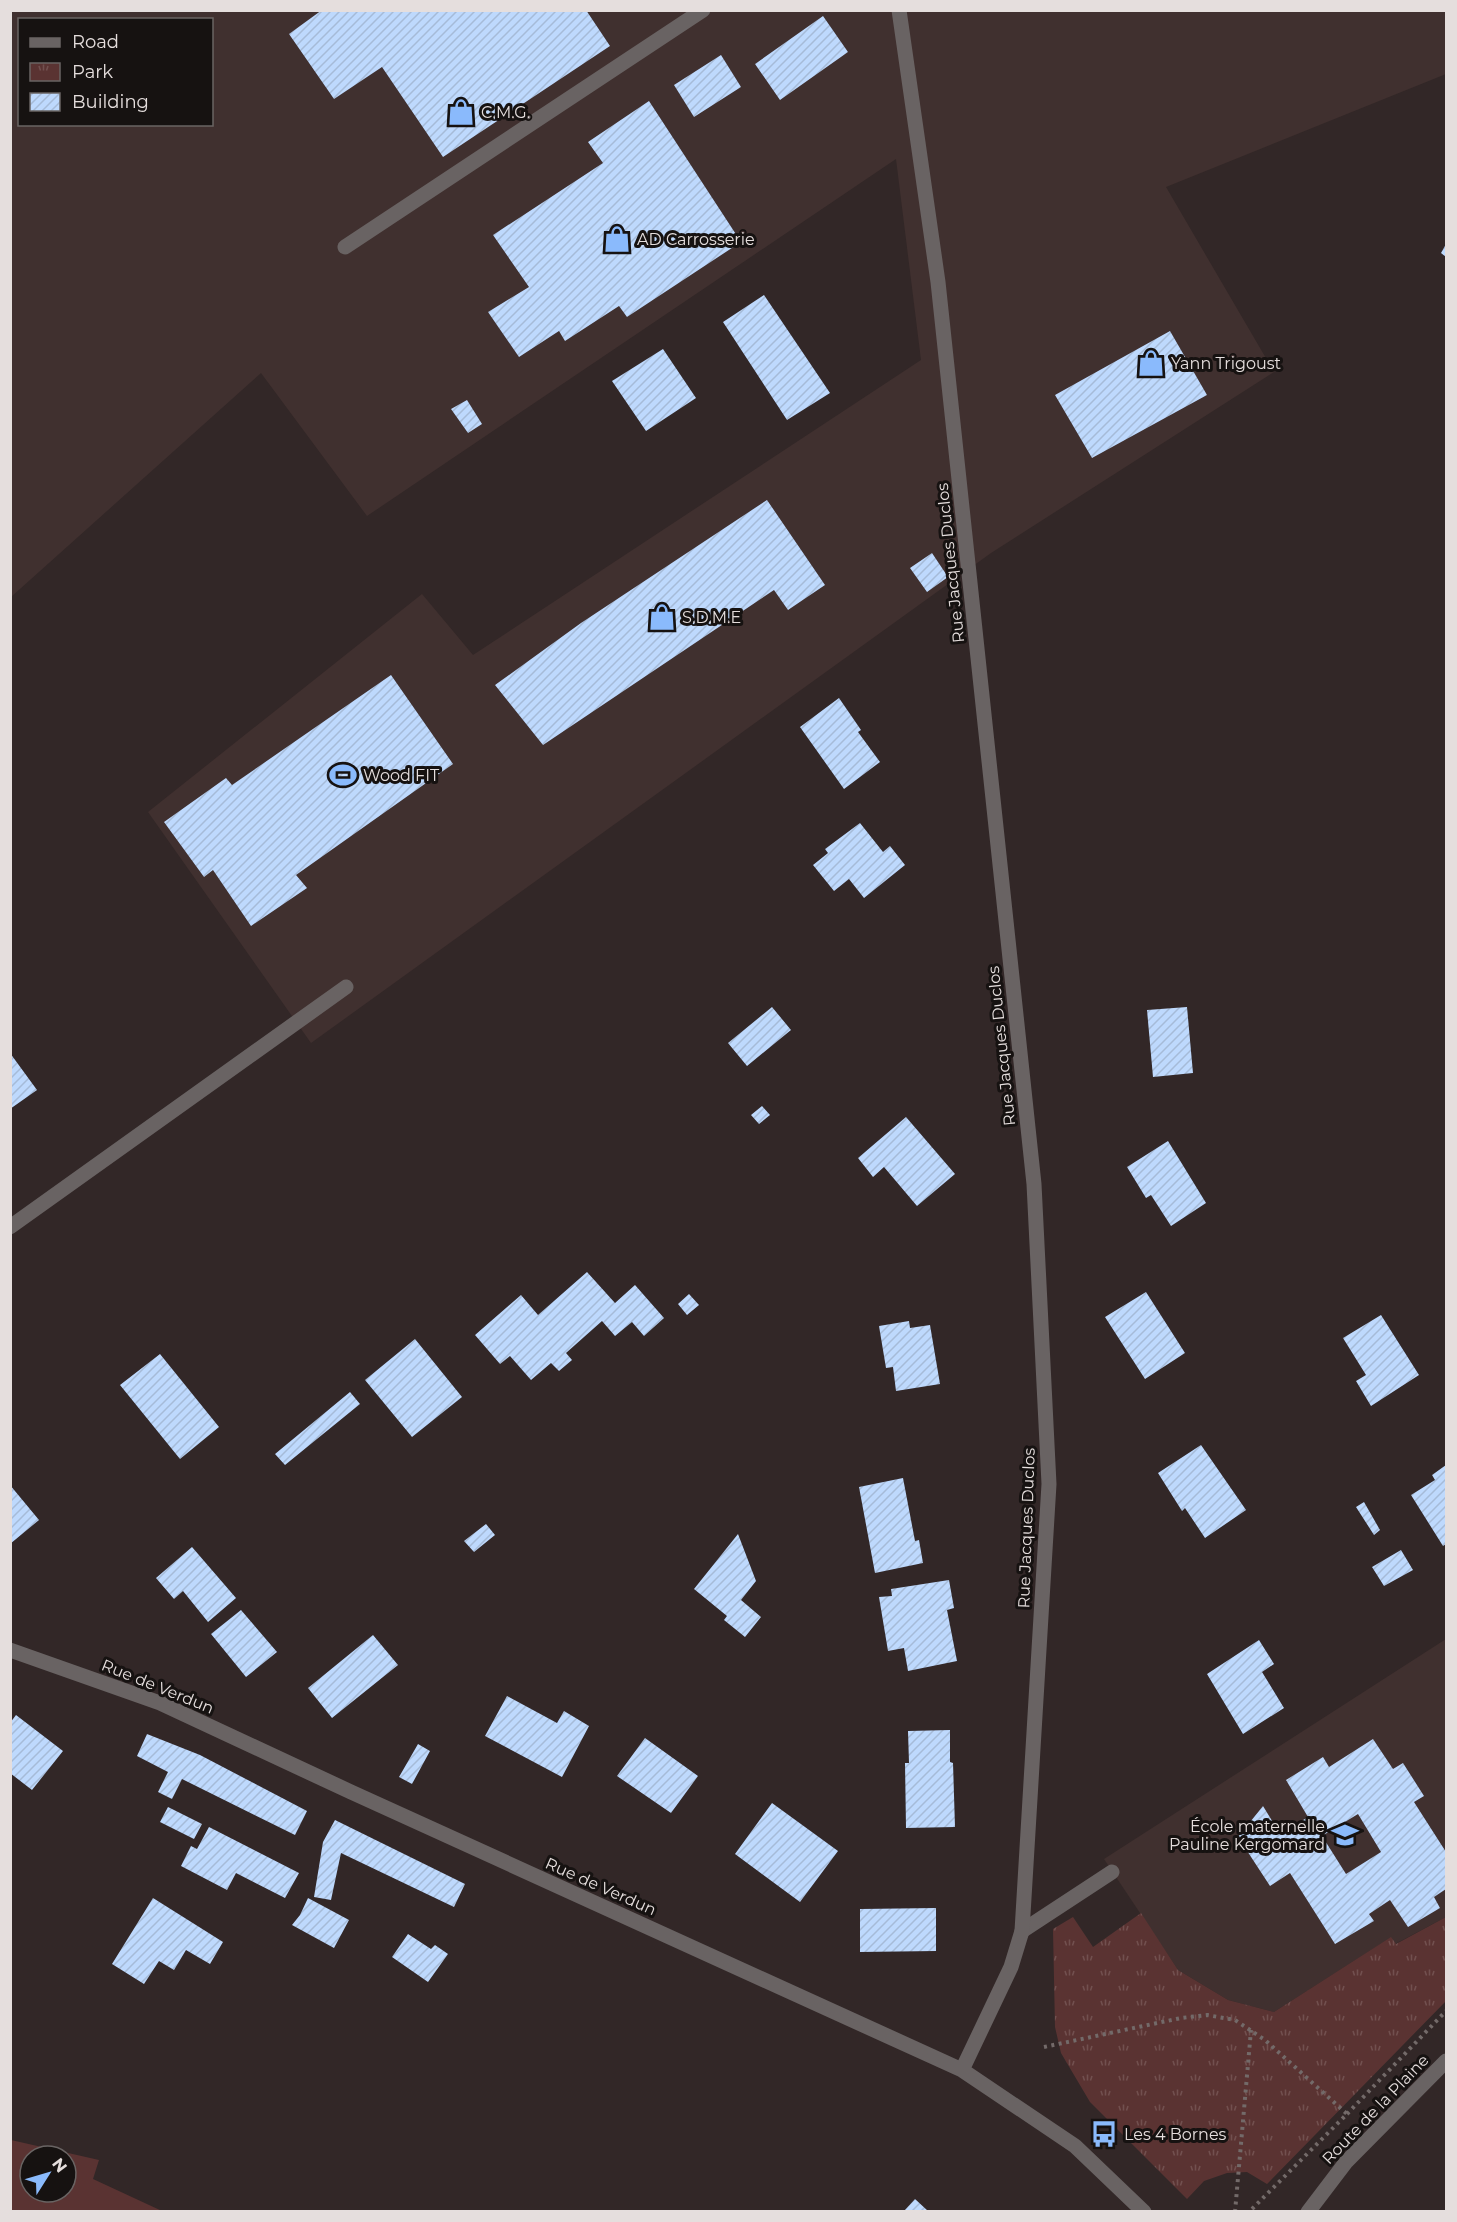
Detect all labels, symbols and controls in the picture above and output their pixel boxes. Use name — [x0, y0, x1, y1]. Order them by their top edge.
legend — [18, 18, 213, 126]
text: Road — [72, 31, 119, 53]
text: Park — [72, 61, 113, 83]
text: Building — [72, 91, 149, 113]
shop icon: C.M.G. — [446, 97, 476, 127]
place label: C.M.G. — [481, 103, 530, 122]
shop icon: AD Carrosserie — [602, 224, 632, 254]
place label: AD Carrosserie — [637, 230, 755, 249]
shop icon: Yann Trigoust — [1136, 348, 1166, 378]
place label: Yann Trigoust — [1171, 354, 1281, 373]
street label: Rue Jacques Duclos — [933, 482, 968, 644]
shop icon: S.D.M.E — [647, 602, 677, 632]
place label: S.D.M.E — [682, 608, 741, 627]
sports icon: Wood FIT — [328, 760, 358, 790]
place label: Wood FIT — [363, 766, 440, 785]
street label: Rue Jacques Duclos — [984, 965, 1019, 1127]
street label: Rue Jacques Duclos — [1014, 1447, 1039, 1609]
street label: Rue de Verdun — [99, 1655, 217, 1718]
place label: École maternelle Pauline Kergomard — [1169, 1817, 1325, 1854]
school or university icon: École maternelle Pauline Kergomard — [1330, 1820, 1360, 1850]
street label: Rue de Verdun — [542, 1853, 659, 1919]
street label: Route de la Plaine — [1318, 2051, 1433, 2168]
bus stop icon: Les 4 Bornes — [1089, 2119, 1119, 2149]
place label: Les 4 Bornes — [1124, 2125, 1227, 2144]
north arrow — [18, 2144, 78, 2204]
text: N — [48, 2154, 71, 2176]

